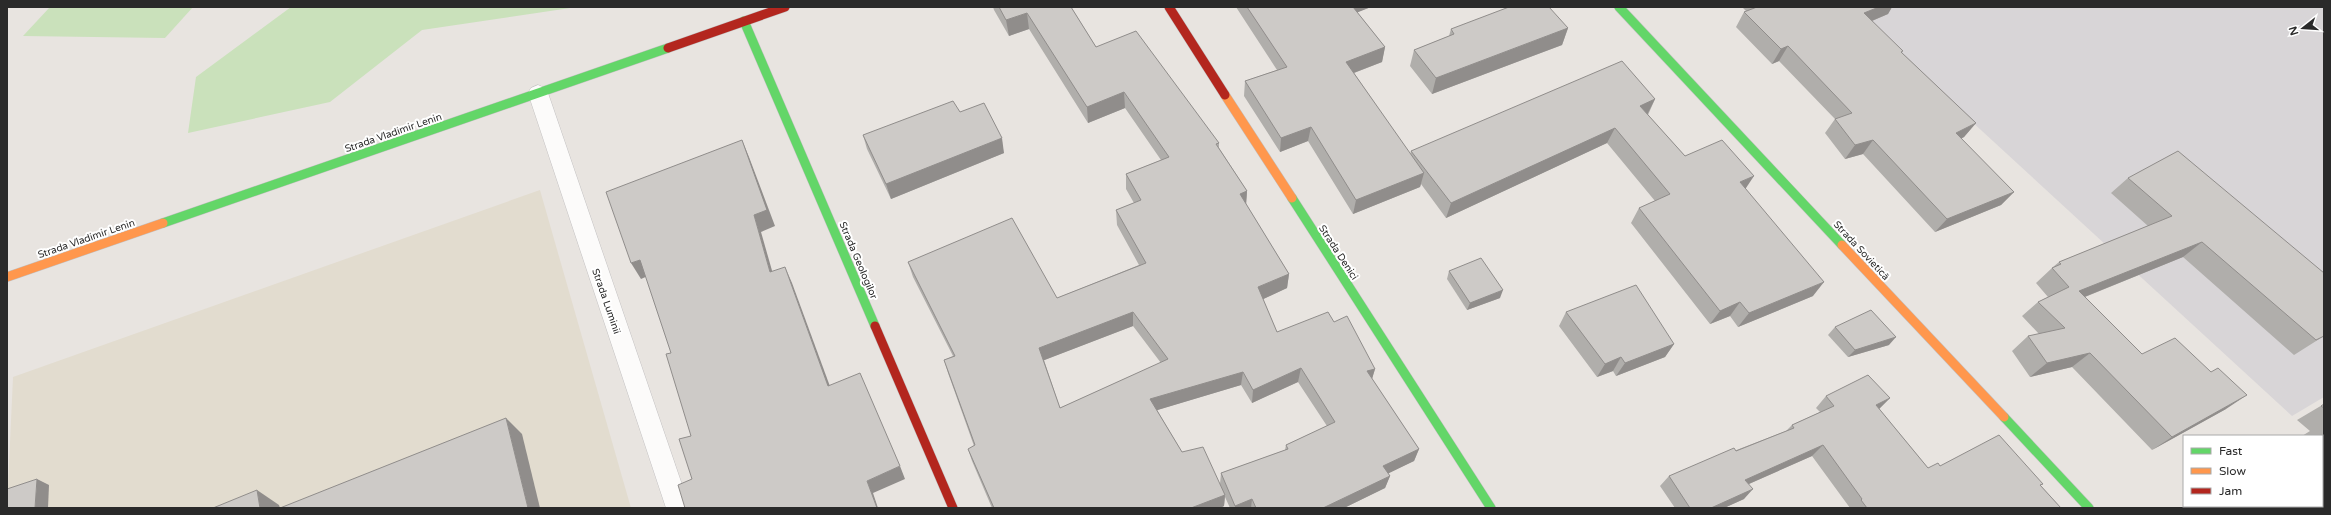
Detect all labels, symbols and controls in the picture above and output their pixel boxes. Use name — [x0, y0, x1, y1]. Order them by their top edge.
north arrow — [2283, 8, 2323, 48]
text: N — [2286, 25, 2301, 37]
street label: Strada Vladimir Lenin — [343, 111, 443, 155]
street label: Strada Vladimir Lenin — [36, 217, 136, 261]
street label: Strada Sovietică — [1831, 219, 1892, 283]
street label: Strada Geologilor — [836, 220, 880, 301]
street label: Strada Denici — [1316, 223, 1360, 282]
street label: Strada Luminii — [589, 267, 623, 336]
legend — [2183, 435, 2323, 507]
text: Fast — [2219, 444, 2243, 458]
text: Slow — [2219, 464, 2246, 478]
text: Jam — [2219, 484, 2242, 498]

